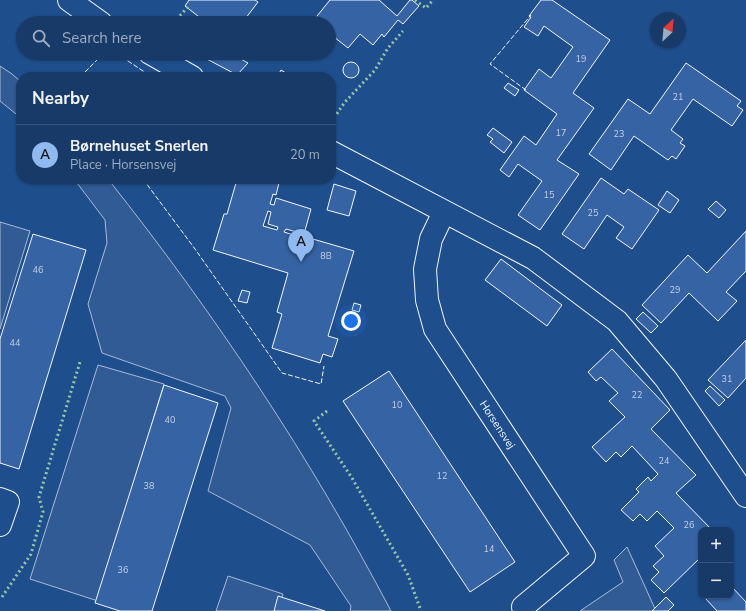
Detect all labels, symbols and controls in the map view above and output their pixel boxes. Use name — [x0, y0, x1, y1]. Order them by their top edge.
north arrow — [650, 12, 686, 48]
search box — [16, 16, 336, 60]
icon: search — [30, 27, 52, 49]
text: Search here — [62, 28, 142, 48]
house number: 19 — [576, 53, 586, 65]
text: Nearby — [32, 87, 89, 110]
house number: 21 — [673, 91, 683, 103]
house number: 17 — [556, 127, 566, 139]
house number: 23 — [614, 128, 624, 140]
text: Børnehuset Snerlen — [70, 136, 208, 156]
text: A — [40, 146, 50, 164]
text: 20 m — [290, 146, 320, 164]
text: Place · Horsensvej — [70, 156, 176, 174]
house number: 15 — [544, 189, 554, 201]
house number: 25 — [588, 207, 598, 219]
pin: A — [288, 229, 314, 262]
house number: 8B — [320, 250, 332, 262]
house number: 46 — [33, 264, 43, 276]
house number: 29 — [670, 284, 680, 296]
your location — [341, 311, 361, 331]
house number: 44 — [10, 337, 21, 349]
house number: 31 — [722, 373, 732, 385]
house number: 22 — [632, 389, 642, 401]
street label: Horsensvej — [476, 397, 519, 452]
house number: 10 — [392, 399, 402, 411]
house number: 40 — [165, 414, 175, 426]
house number: 24 — [659, 455, 670, 467]
house number: 12 — [437, 470, 447, 482]
house number: 38 — [144, 480, 154, 492]
house number: 26 — [684, 519, 694, 531]
map controls — [698, 527, 734, 599]
button: + — [698, 527, 734, 563]
house number: 14 — [484, 543, 495, 555]
button: − — [698, 563, 734, 599]
house number: 36 — [118, 564, 128, 576]

